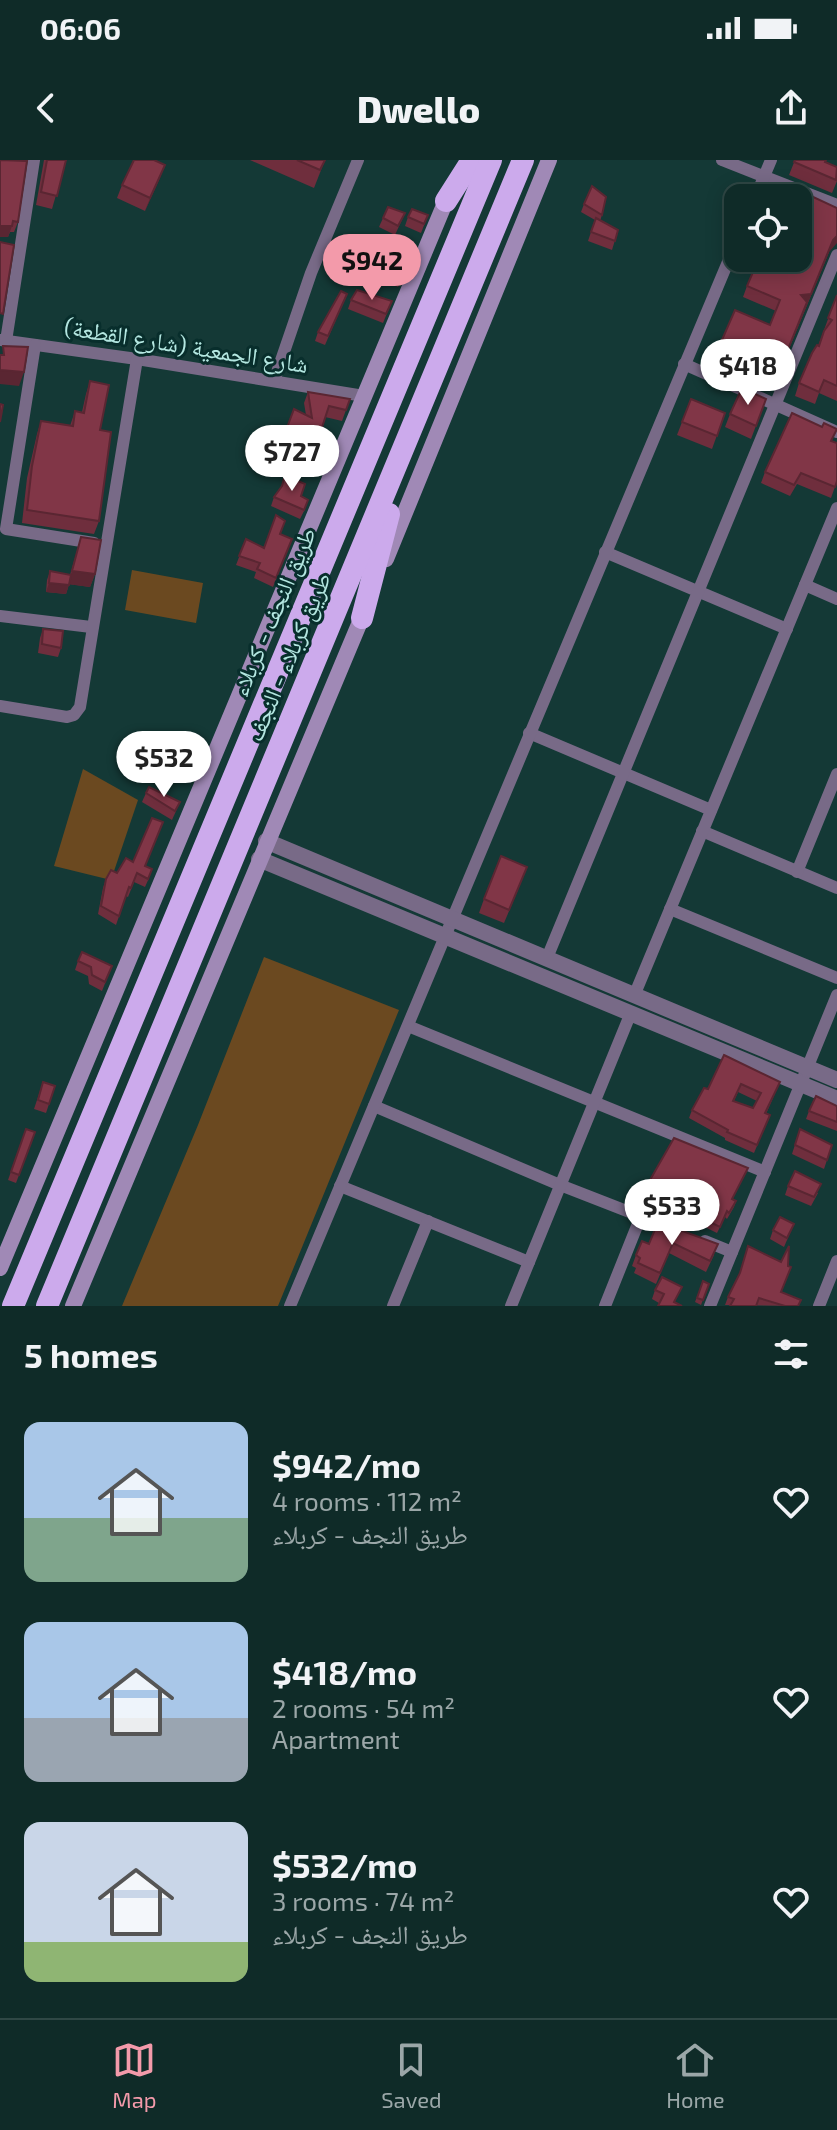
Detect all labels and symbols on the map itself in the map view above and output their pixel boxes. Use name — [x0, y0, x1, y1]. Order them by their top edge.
pin: $942 — [325, 234, 419, 302]
street label: شارع الجمعية (شارع القطعة) — [62, 311, 310, 380]
pin: $418 — [701, 339, 795, 407]
pin: $727 — [245, 425, 339, 493]
street label: طريق النجف - کربلاء — [224, 523, 322, 701]
street label: طريق کربلاء - النجف — [239, 568, 337, 746]
pin: $532 — [117, 731, 211, 799]
pin: $533 — [625, 1179, 719, 1247]

